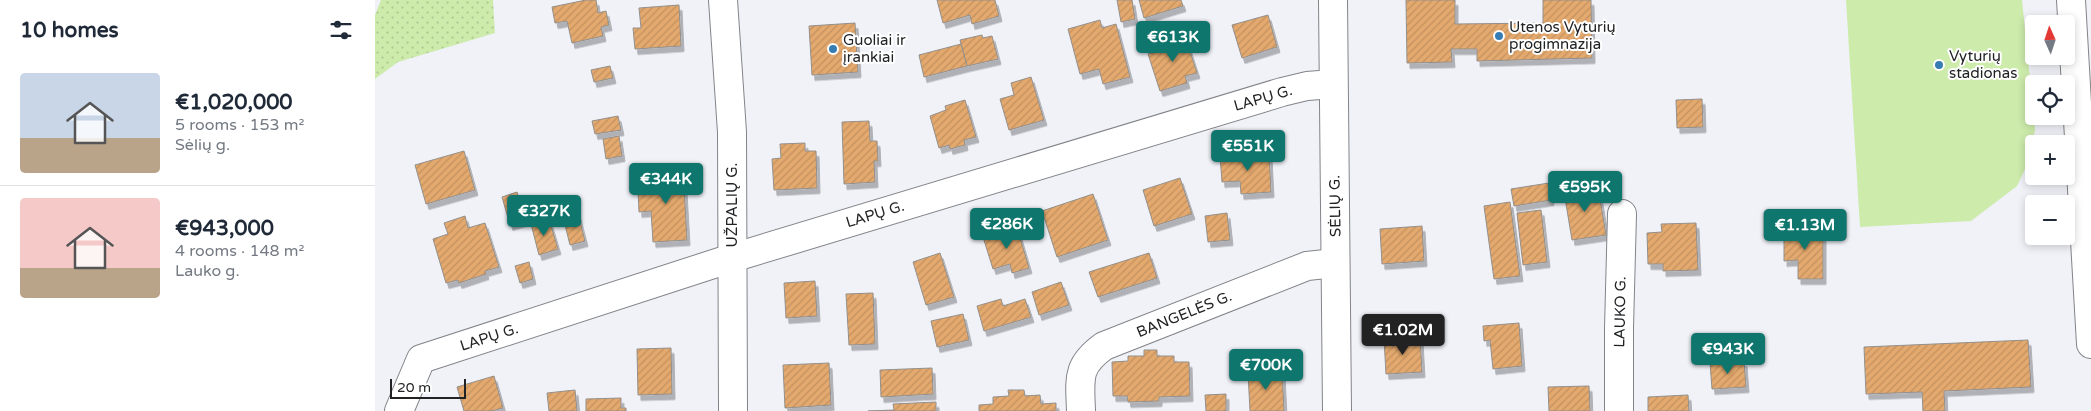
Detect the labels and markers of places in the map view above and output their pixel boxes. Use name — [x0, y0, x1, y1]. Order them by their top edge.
place label: Utenos Vyturių progimnazija — [1509, 18, 1616, 53]
pin: €613K — [1138, 20, 1208, 63]
marker: Utenos Vyturių progimnazija — [1493, 30, 1505, 42]
place label: Guoliai ir įrankiai — [843, 31, 906, 66]
marker: Guoliai ir įrankiai — [827, 43, 839, 55]
place label: Vyturių stadionas — [1949, 47, 2017, 82]
marker: Vyturių stadionas — [1933, 59, 1945, 71]
pin: €551K — [1213, 130, 1283, 172]
pin: €344K — [631, 162, 701, 205]
pin: €595K — [1550, 170, 1620, 213]
pin: €327K — [509, 194, 579, 237]
pin: €286K — [972, 208, 1042, 250]
pin: €1.13M — [1764, 208, 1846, 251]
pin: €1.02M — [1362, 314, 1444, 356]
pin: €943K — [1693, 332, 1763, 375]
pin: €700K — [1231, 348, 1301, 391]

